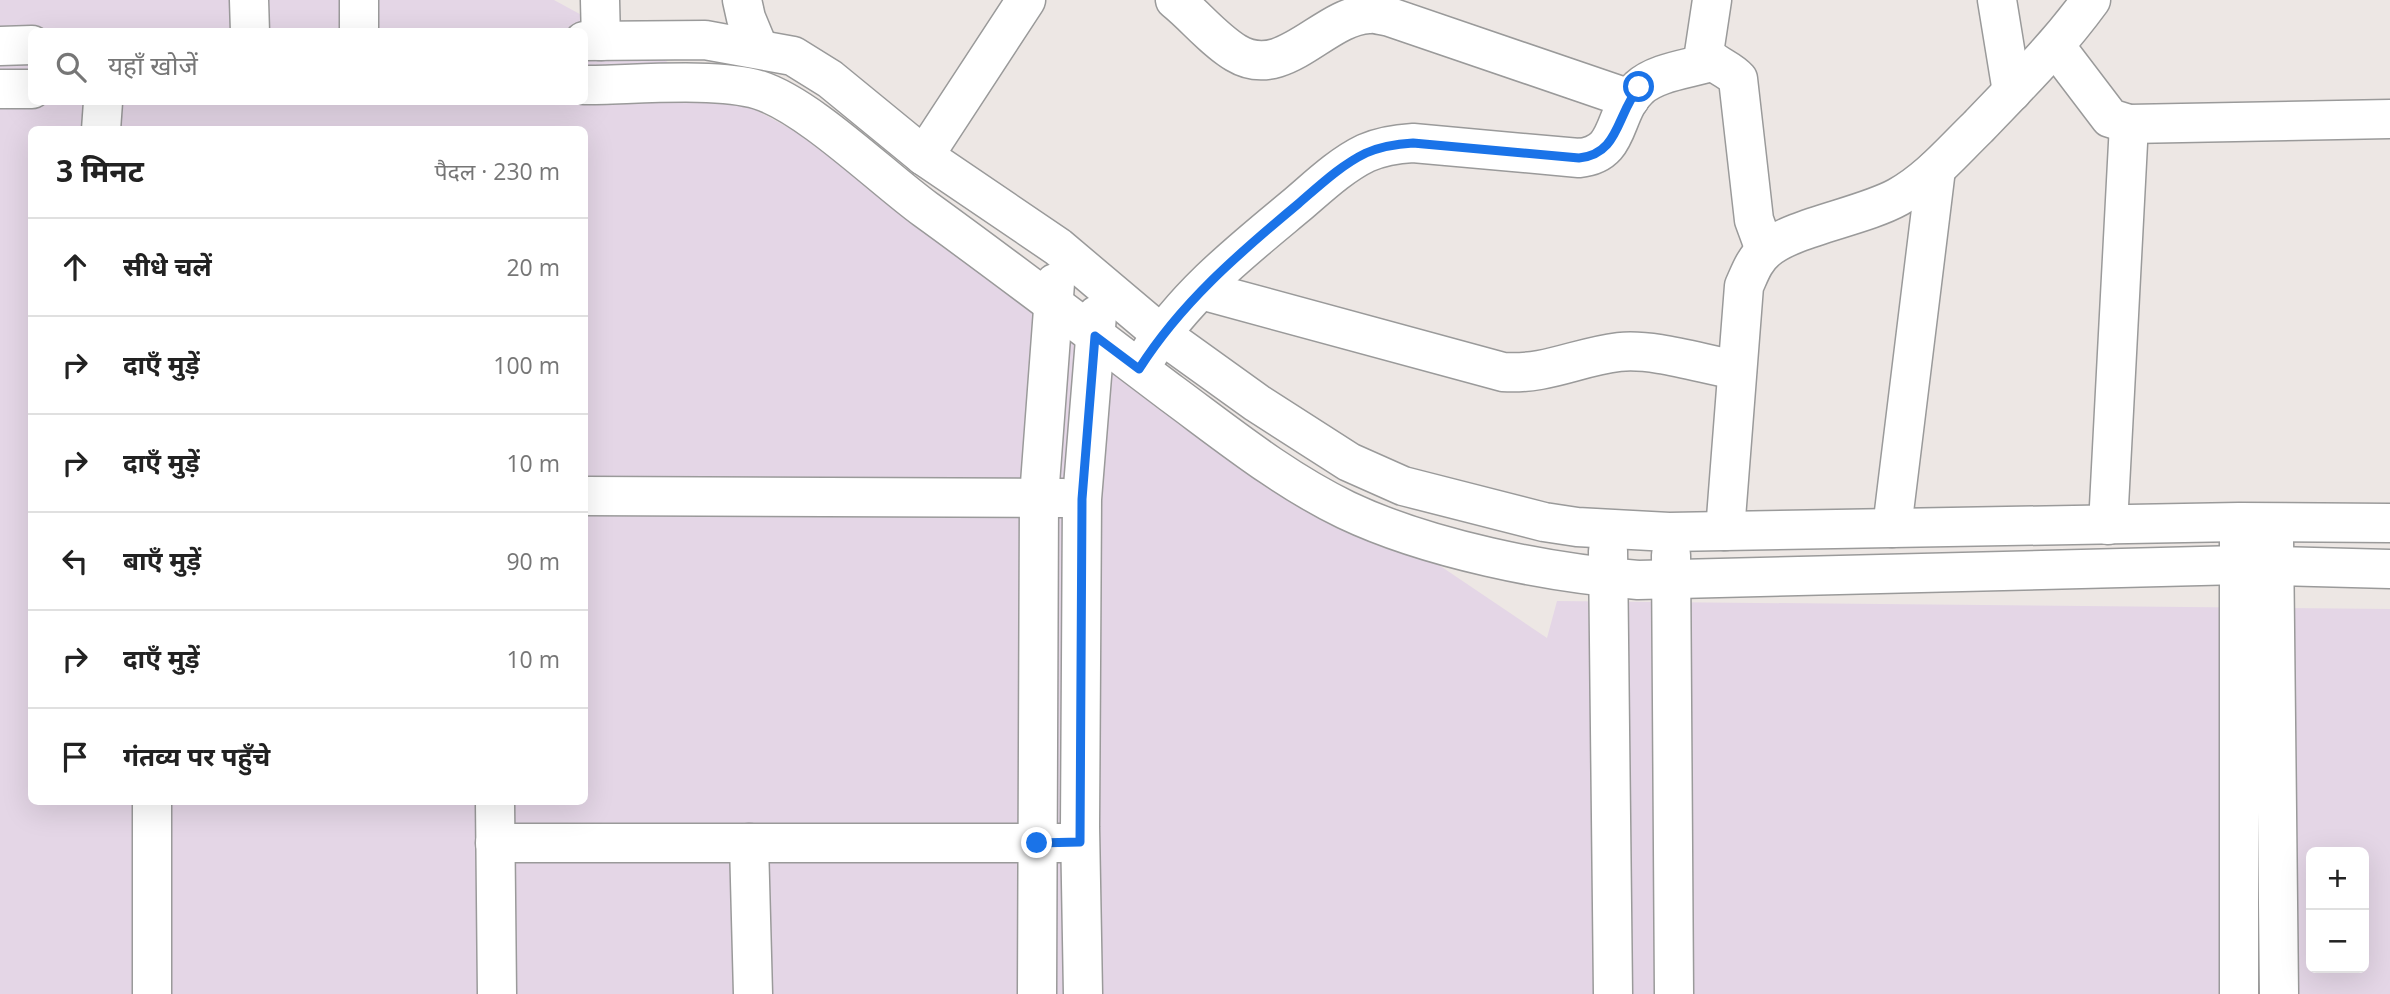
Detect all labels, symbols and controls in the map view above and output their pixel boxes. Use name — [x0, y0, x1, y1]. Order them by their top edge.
search box — [28, 28, 588, 105]
text: यहाँ खोजें — [108, 47, 198, 83]
icon: search — [52, 48, 90, 86]
route start — [1623, 71, 1654, 102]
text: 3 मिनट — [56, 150, 144, 191]
text: पैदल · 230 m — [434, 155, 560, 187]
icon: ahead — [56, 248, 94, 286]
text: सीधे चलें — [123, 248, 212, 284]
text: 20 m — [506, 251, 560, 283]
icon: right — [56, 346, 94, 384]
text: दाएँ मुड़ें — [123, 346, 200, 382]
text: 100 m — [493, 349, 560, 381]
icon: right — [56, 444, 94, 482]
text: दाएँ मुड़ें — [123, 444, 200, 480]
text: 10 m — [506, 447, 560, 479]
icon: left — [56, 542, 94, 580]
text: बाएँ मुड़ें — [123, 542, 201, 578]
text: 90 m — [506, 545, 560, 577]
icon: right — [56, 640, 94, 678]
text: दाएँ मुड़ें — [123, 640, 200, 676]
text: 10 m — [506, 643, 560, 675]
icon: arrive — [56, 738, 94, 776]
text: गंतव्य पर पहुँचे — [123, 738, 270, 774]
route end — [1021, 827, 1052, 858]
map controls — [2306, 847, 2369, 973]
button: + — [2306, 847, 2369, 910]
button: − — [2306, 910, 2369, 973]

